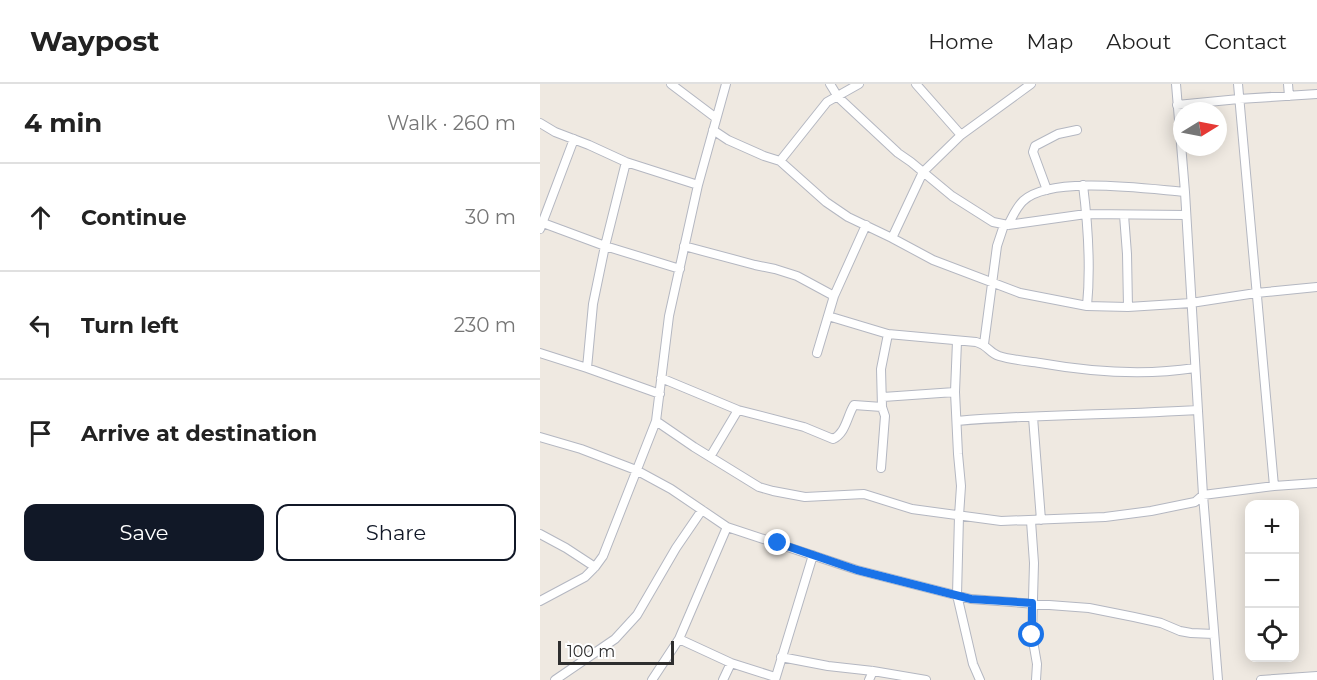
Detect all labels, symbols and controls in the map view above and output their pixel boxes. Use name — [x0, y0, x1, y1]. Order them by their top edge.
text: Waypost — [30, 24, 160, 58]
text: Home — [928, 29, 993, 54]
text: Map — [1026, 29, 1073, 54]
text: About — [1106, 29, 1171, 54]
text: Contact — [1204, 29, 1287, 54]
north arrow — [1173, 102, 1227, 156]
text: 4 min — [24, 107, 102, 139]
text: Walk · 260 m — [387, 111, 516, 135]
icon: ahead — [24, 201, 57, 234]
text: Continue — [81, 204, 187, 231]
text: 30 m — [465, 205, 516, 229]
icon: left — [24, 309, 57, 342]
text: Turn left — [81, 312, 179, 339]
text: 230 m — [454, 313, 516, 337]
icon: arrive — [24, 417, 57, 450]
text: Arrive at destination — [81, 420, 317, 447]
map controls — [1245, 500, 1299, 662]
button: + — [1245, 500, 1299, 554]
button: Save — [24, 504, 264, 561]
button: Share — [276, 504, 516, 561]
route end — [764, 529, 790, 555]
button: − — [1245, 554, 1299, 608]
button: locate — [1245, 608, 1299, 662]
route start — [1018, 621, 1044, 647]
scale bar — [558, 638, 674, 666]
text: 100 m — [567, 642, 615, 661]

